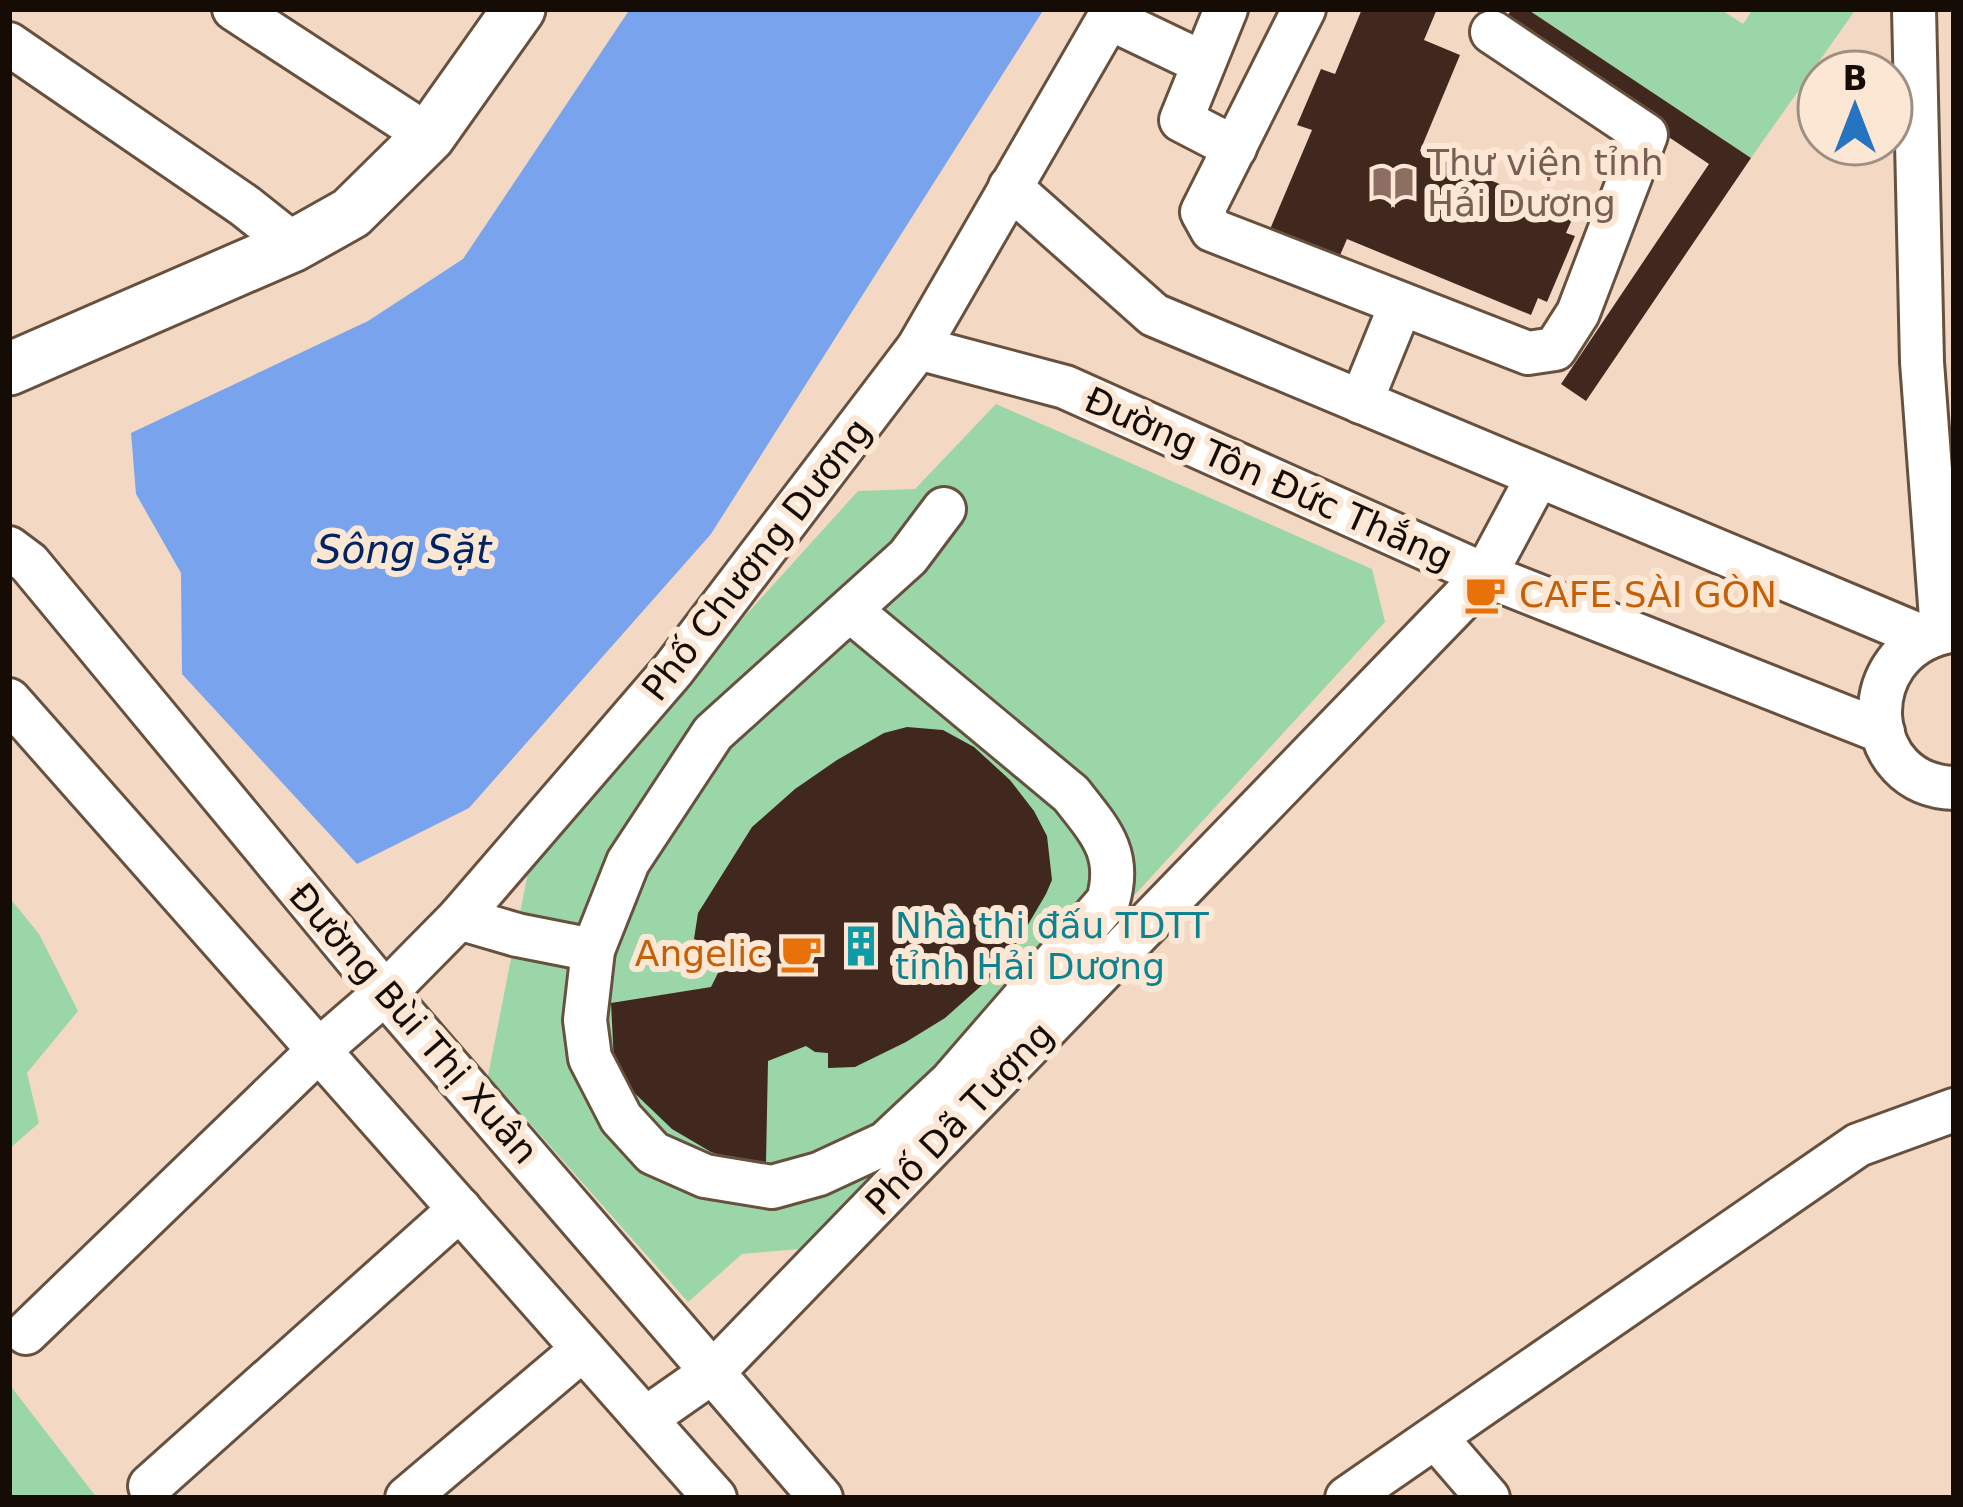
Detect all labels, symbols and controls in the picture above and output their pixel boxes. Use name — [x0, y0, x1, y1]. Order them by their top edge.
north arrow — [1795, 48, 1915, 168]
text: B — [1842, 59, 1868, 98]
place label: Thư viện tỉnh Hải Dương — [1426, 142, 1664, 224]
library icon: Thư viện tỉnh Hải Dương — [1370, 160, 1416, 206]
street label: Đường Tôn Đức Thắng — [1079, 379, 1459, 578]
street label: Phố Chương Dương — [634, 410, 879, 708]
water label: Sông Sặt — [317, 527, 493, 572]
cafe icon: CAFE SÀI GÒN — [1462, 571, 1508, 617]
place label: CAFE SÀI GÒN — [1519, 574, 1777, 615]
street label: Đường Bùi Thị Xuân — [281, 875, 546, 1172]
place label: Nhà thi đấu TDTT tỉnh Hải Dương — [895, 905, 1210, 987]
building icon: Nhà thi đấu TDTT tỉnh Hải Dương — [838, 923, 884, 969]
cafe icon: Angelic — [778, 930, 824, 976]
place label: Angelic — [635, 933, 767, 974]
street label: Phố Dã Tượng — [857, 1014, 1062, 1223]

